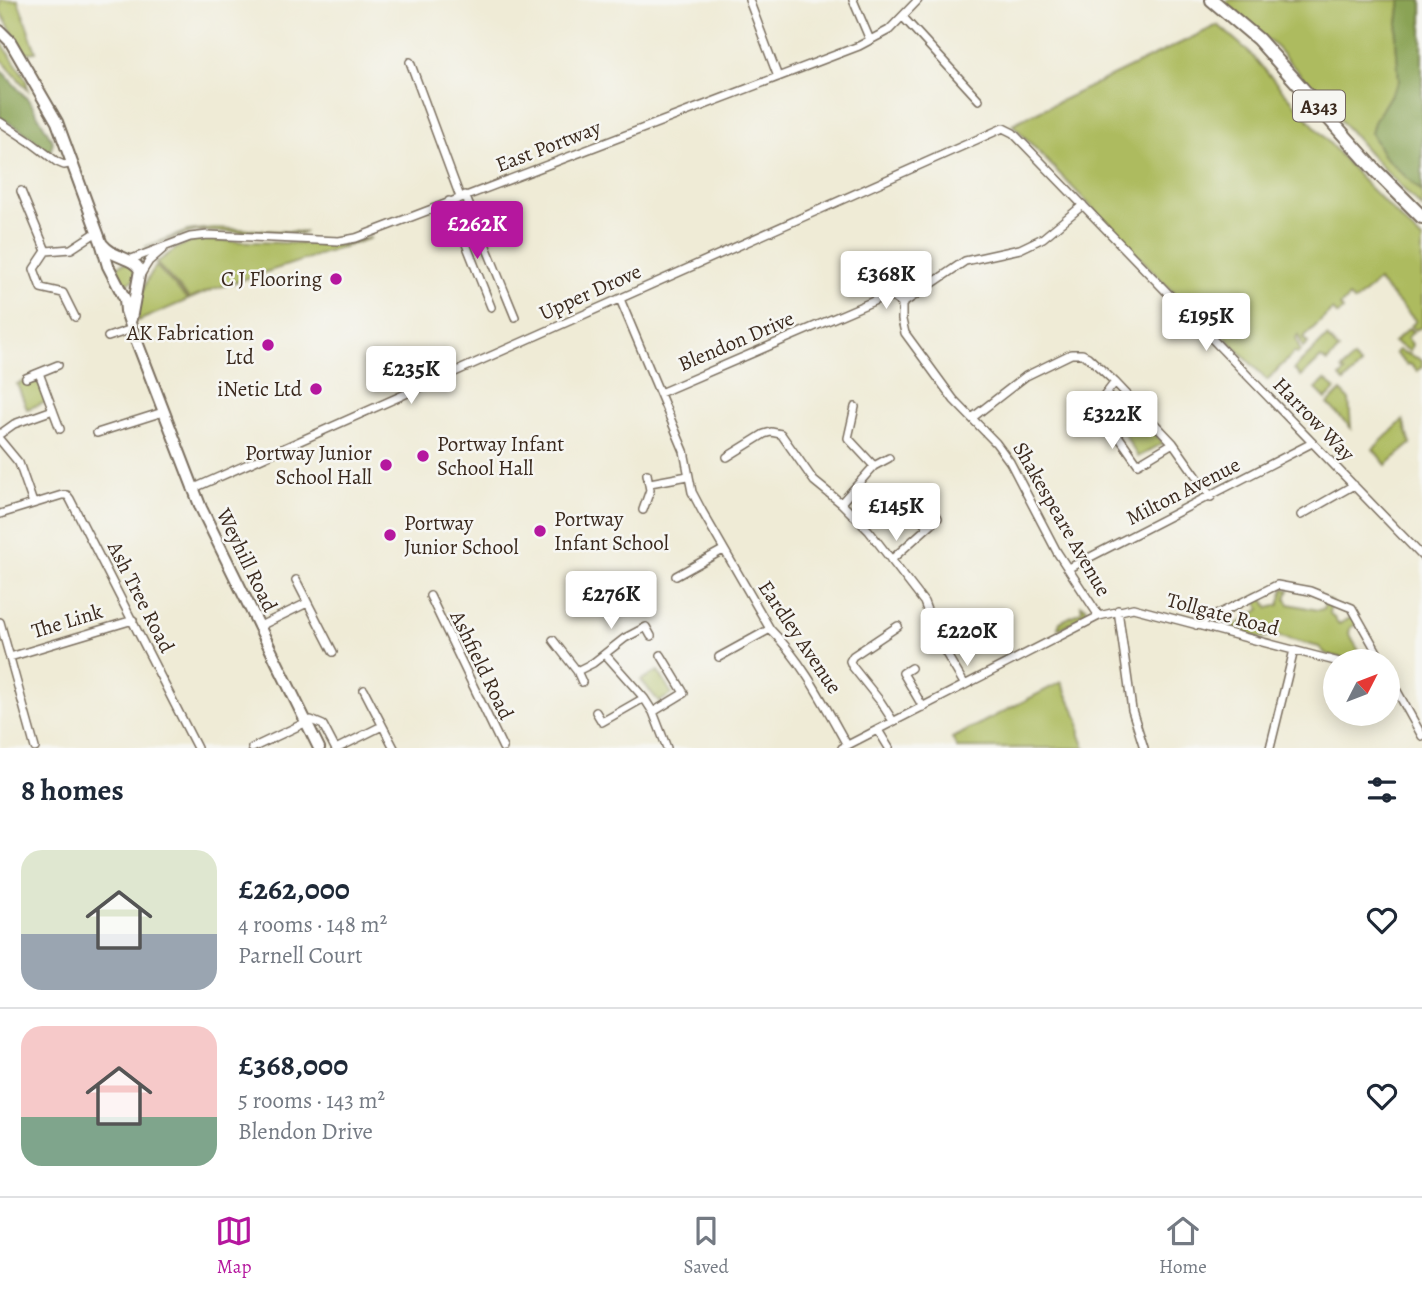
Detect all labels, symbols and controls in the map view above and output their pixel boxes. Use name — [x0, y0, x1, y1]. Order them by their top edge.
road number: A343 — [1293, 90, 1345, 122]
street label: East Portway — [491, 113, 605, 179]
pin: £262K — [428, 202, 526, 261]
text: £262K — [447, 208, 507, 239]
pin: £368K — [837, 252, 935, 311]
street label: Upper Drove — [535, 257, 645, 327]
text: £368K — [857, 258, 915, 289]
place label: C J Flooring — [221, 265, 322, 293]
marker: C J Flooring — [328, 271, 344, 287]
pin: £195K — [1157, 294, 1255, 353]
text: £195K — [1178, 300, 1234, 331]
street label: Blendon Drive — [674, 304, 798, 378]
place label: AK Fabrication Ltd — [126, 319, 255, 371]
marker: AK Fabrication Ltd — [260, 337, 276, 353]
pin: £235K — [362, 346, 460, 406]
text: £235K — [382, 353, 440, 384]
street label: Harrow Way — [1267, 371, 1362, 468]
place label: iNetic Ltd — [217, 375, 303, 403]
marker: iNetic Ltd — [308, 381, 324, 397]
pin: £322K — [1063, 392, 1161, 451]
text: £322K — [1082, 398, 1142, 429]
place label: Portway Infant School Hall — [437, 430, 564, 482]
street label: Shakespeare Avenue — [1006, 437, 1118, 601]
place label: Portway Junior School Hall — [245, 439, 372, 491]
marker: Portway Infant School Hall — [415, 448, 431, 464]
street label: Milton Avenue — [1121, 450, 1245, 532]
marker: Portway Junior School Hall — [378, 457, 394, 473]
pin: £145K — [847, 484, 945, 543]
text: £145K — [868, 490, 924, 521]
street label: Weyhill Road — [209, 503, 284, 617]
place label: Portway Infant School — [554, 505, 669, 557]
place label: Portway Junior School — [404, 509, 519, 561]
marker: Portway Infant School — [532, 523, 548, 539]
marker: Portway Junior School — [382, 527, 398, 543]
street label: Ash Tree Road — [101, 536, 181, 658]
pin: £276K — [562, 572, 660, 631]
street label: Eardley Avenue — [752, 575, 848, 699]
text: £276K — [582, 578, 640, 609]
street label: Tollgate Road — [1164, 586, 1283, 643]
street label: The Link — [28, 597, 106, 645]
street label: Ashfield Road — [443, 605, 521, 725]
pin: £220K — [918, 608, 1016, 668]
text: £220K — [937, 615, 997, 646]
north arrow — [1323, 649, 1400, 726]
map controls — [1323, 649, 1400, 726]
text: 8 homes — [21, 770, 124, 810]
icon: filters — [1363, 771, 1401, 809]
text: £262,000 — [238, 869, 350, 909]
icon: home — [77, 878, 161, 962]
icon: heart — [1363, 901, 1401, 939]
text: 4 rooms · 148 m² — [238, 909, 387, 940]
text: Parnell Court — [238, 940, 363, 971]
text: £368,000 — [238, 1045, 348, 1085]
icon: home — [77, 1054, 161, 1138]
icon: heart — [1363, 1077, 1401, 1115]
text: 5 rooms · 143 m² — [238, 1085, 385, 1116]
text: Blendon Drive — [238, 1116, 373, 1147]
tab: Map — [215, 1212, 253, 1280]
tab: Saved — [684, 1212, 729, 1280]
tab: Home — [1159, 1212, 1207, 1280]

